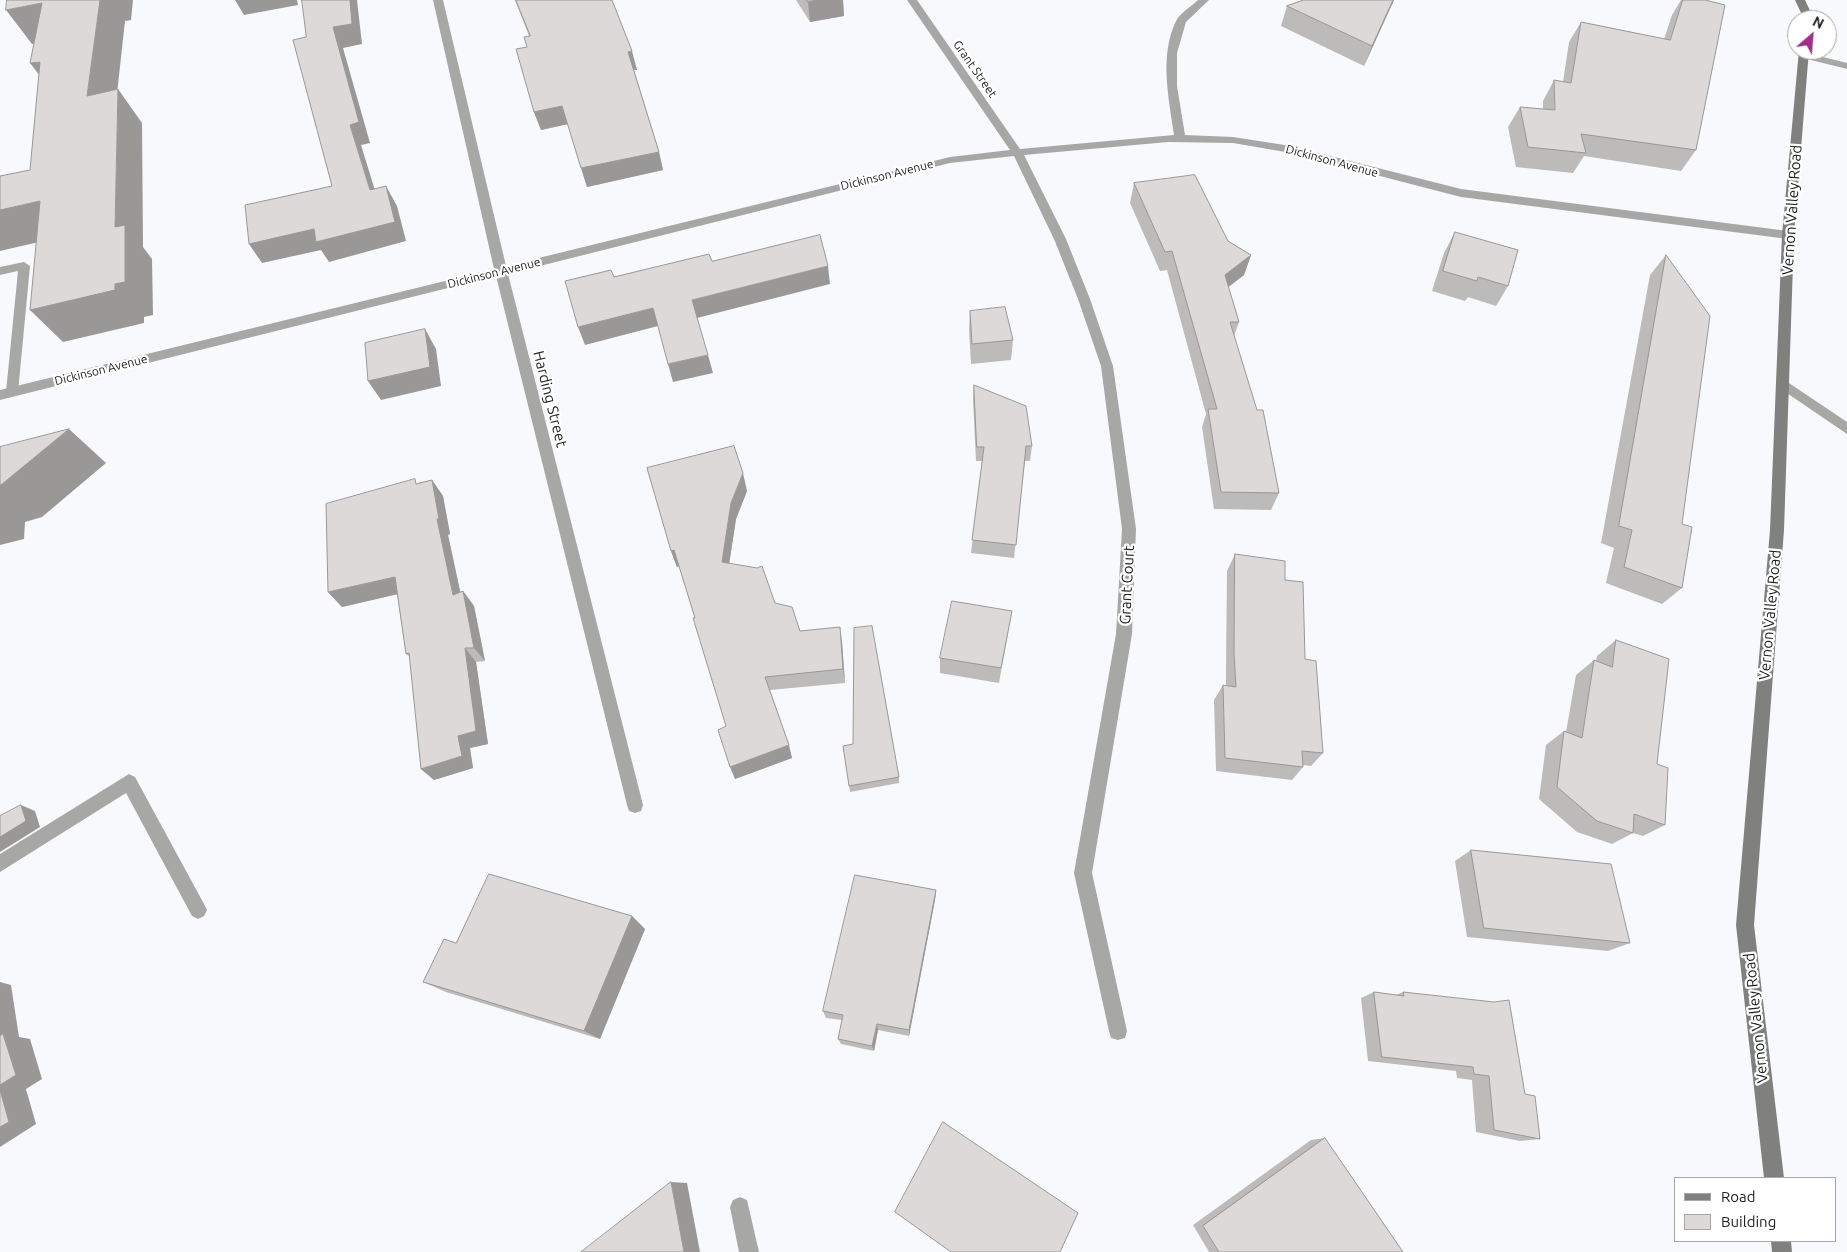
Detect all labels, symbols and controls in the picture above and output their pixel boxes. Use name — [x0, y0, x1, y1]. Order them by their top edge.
north arrow — [1787, 10, 1837, 60]
text: N — [1810, 13, 1827, 32]
street label: Grant Street — [950, 38, 1000, 100]
street label: Dickinson Avenue — [1284, 142, 1380, 180]
street label: Vernon Valley Road — [1778, 144, 1806, 276]
street label: Dickinson Avenue — [839, 157, 935, 193]
street label: Dickinson Avenue — [446, 255, 542, 291]
street label: Harding Street — [529, 349, 571, 449]
street label: Dickinson Avenue — [53, 352, 149, 388]
street label: Grant Court — [1116, 545, 1138, 625]
street label: Vernon Valley Road — [1755, 549, 1785, 681]
street label: Vernon Valley Road — [1740, 952, 1772, 1084]
legend — [1674, 1177, 1837, 1242]
text: Road — [1721, 1188, 1756, 1205]
text: Building — [1721, 1213, 1776, 1230]

